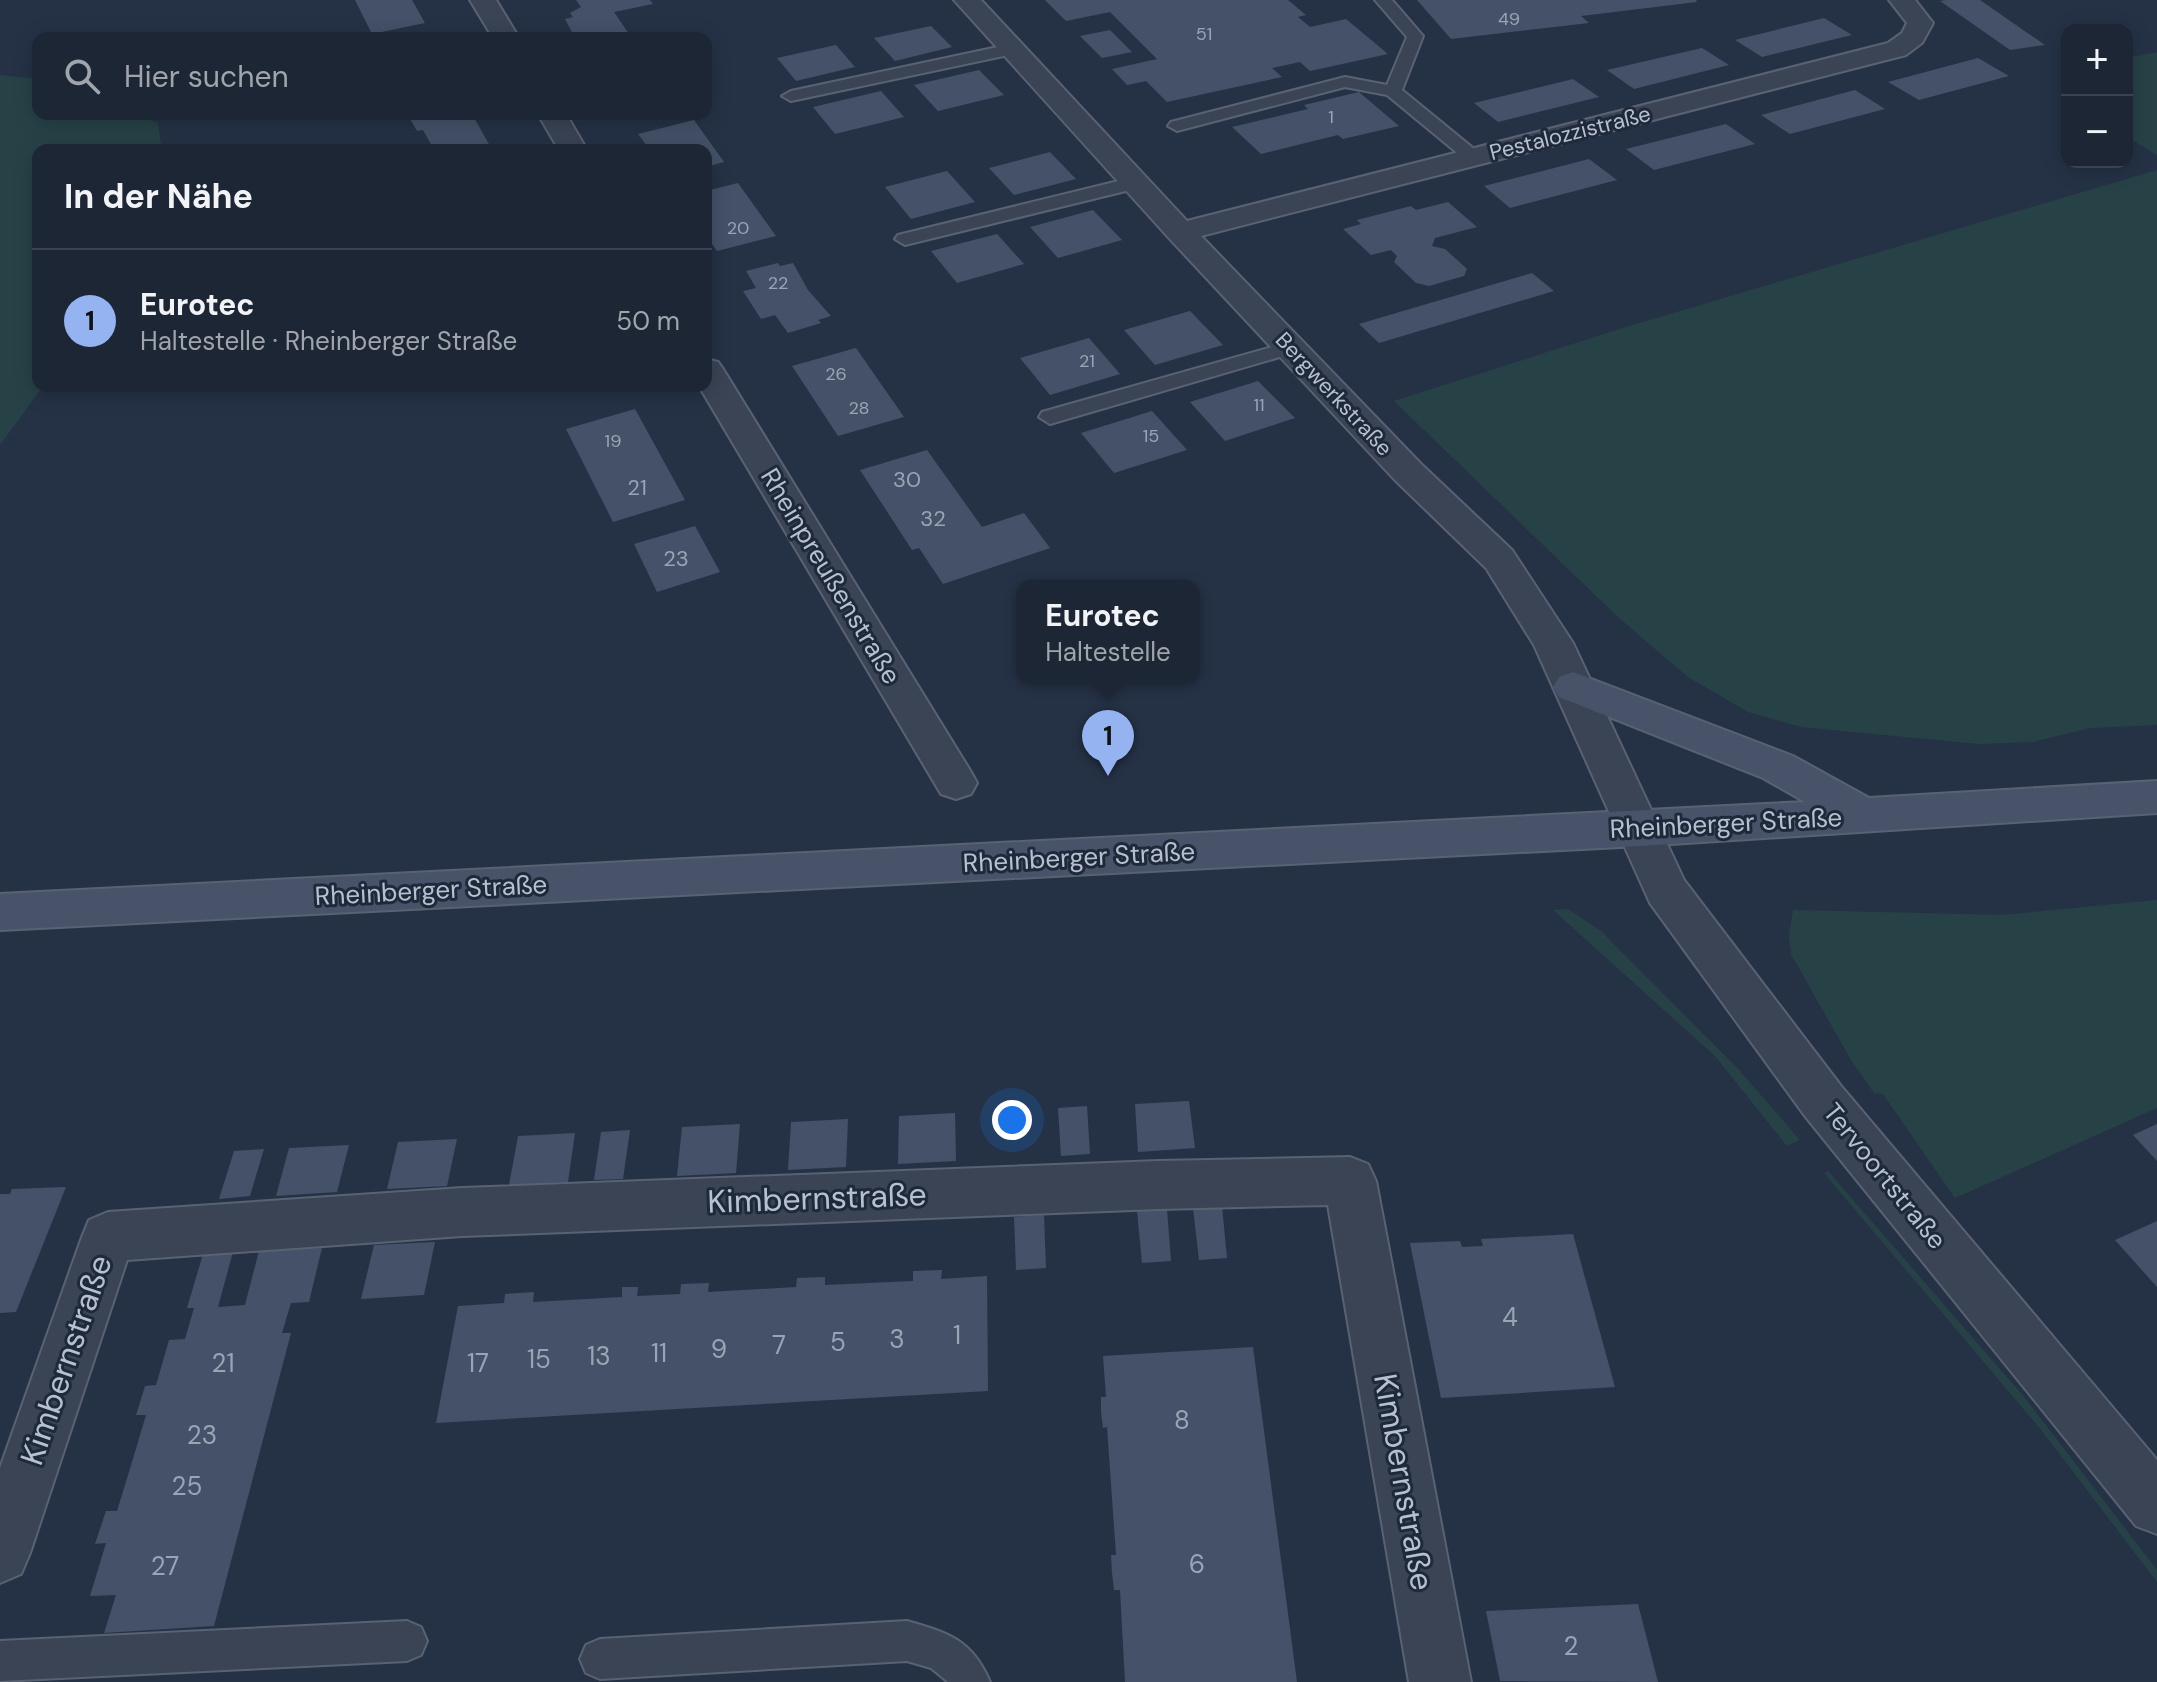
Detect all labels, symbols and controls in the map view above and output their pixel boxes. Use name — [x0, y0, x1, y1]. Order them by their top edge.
house number: 49 — [1498, 7, 1520, 31]
house number: 51 — [1196, 22, 1212, 46]
map controls — [2061, 24, 2133, 168]
button: + — [2061, 24, 2133, 96]
search box — [32, 32, 712, 120]
icon: search — [60, 54, 104, 98]
text: Hier suchen — [124, 57, 289, 96]
button: − — [2061, 96, 2133, 168]
street label: Pestalozzistraße — [1486, 99, 1654, 167]
house number: 1 — [1328, 105, 1334, 129]
text: In der Nähe — [64, 174, 253, 219]
house number: 20 — [727, 216, 749, 240]
house number: 22 — [768, 271, 788, 295]
text: Eurotec — [140, 285, 255, 324]
text: 1 — [85, 304, 95, 338]
text: 50 m — [616, 304, 680, 338]
text: Haltestelle · Rheinberger Straße — [140, 324, 517, 358]
street label: Bergwerkstraße — [1269, 326, 1399, 462]
house number: 21 — [1079, 349, 1095, 373]
house number: 26 — [825, 362, 847, 386]
house number: 11 — [1253, 393, 1265, 417]
house number: 28 — [848, 396, 870, 420]
house number: 15 — [1143, 424, 1159, 448]
house number: 19 — [605, 429, 621, 453]
street label: Rheinpreußenstraße — [753, 462, 909, 690]
house number: 30 — [893, 465, 921, 494]
house number: 21 — [627, 473, 647, 502]
house number: 32 — [920, 504, 946, 533]
house number: 23 — [663, 544, 689, 573]
popup — [1016, 580, 1200, 684]
text: Eurotec — [1045, 596, 1160, 635]
text: Haltestelle — [1045, 635, 1171, 669]
pin: 1 — [1082, 710, 1134, 776]
street label: Rheinberger Straße — [1609, 800, 1843, 846]
street label: Rheinberger Straße — [962, 834, 1196, 880]
street label: Rheinberger Straße — [314, 867, 548, 913]
street label: Tervoortstraße — [1816, 1096, 1954, 1256]
your location — [992, 1100, 1032, 1140]
street label: Kimbernstraße — [707, 1173, 927, 1223]
street label: Kimbernstraße — [10, 1249, 122, 1471]
house number: 4 — [1502, 1300, 1518, 1334]
house number: 1 — [953, 1318, 961, 1352]
house number: 3 — [889, 1322, 905, 1356]
house number: 5 — [830, 1325, 846, 1359]
house number: 7 — [772, 1328, 786, 1362]
house number: 9 — [711, 1332, 727, 1366]
house number: 11 — [651, 1336, 667, 1370]
house number: 13 — [587, 1339, 611, 1373]
house number: 15 — [527, 1342, 551, 1376]
house number: 21 — [211, 1346, 235, 1380]
house number: 17 — [467, 1346, 489, 1380]
street label: Kimbernstraße — [1364, 1370, 1444, 1594]
house number: 8 — [1174, 1403, 1190, 1437]
house number: 23 — [187, 1418, 217, 1452]
house number: 25 — [172, 1469, 202, 1503]
house number: 6 — [1189, 1547, 1205, 1581]
house number: 27 — [151, 1549, 179, 1583]
house number: 2 — [1564, 1629, 1578, 1663]

